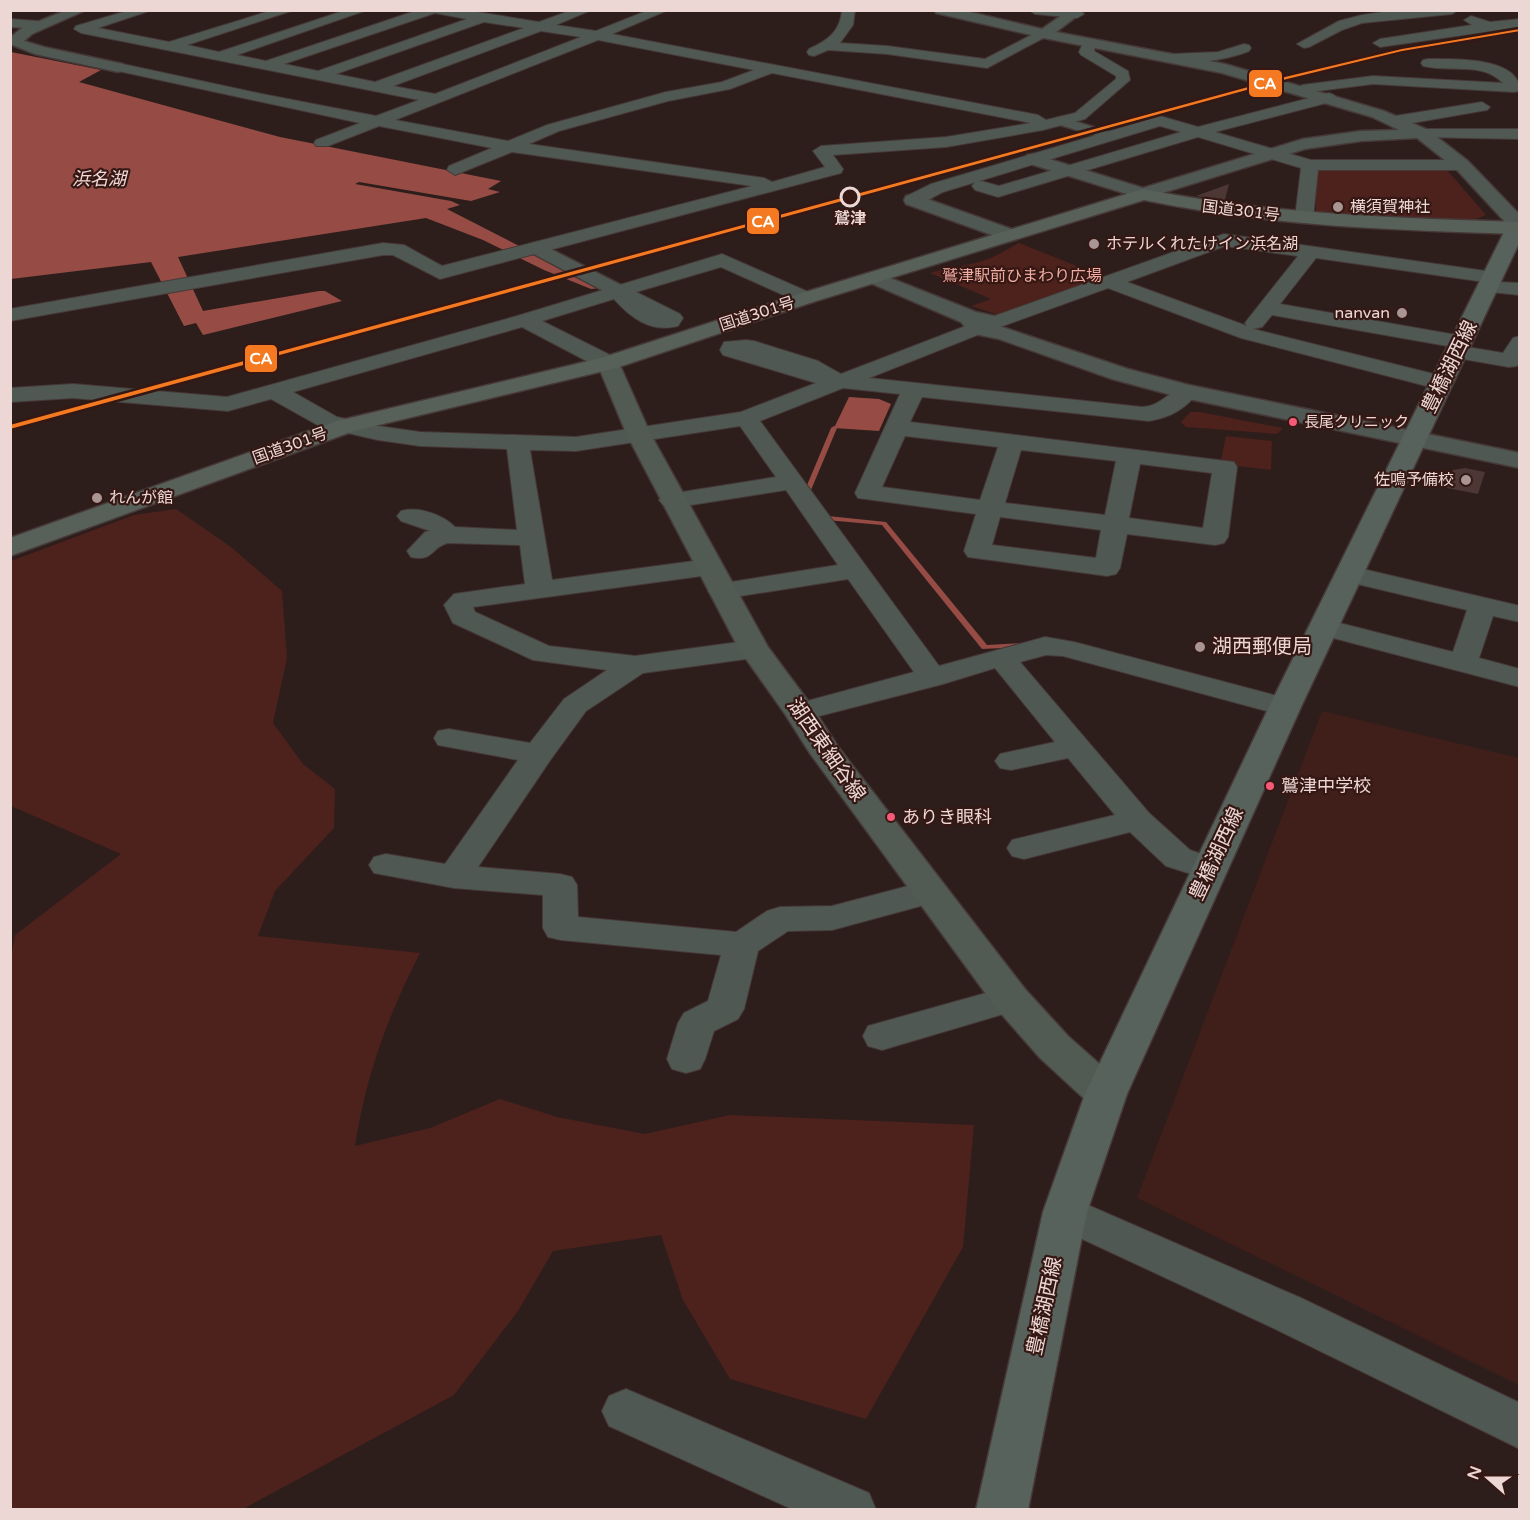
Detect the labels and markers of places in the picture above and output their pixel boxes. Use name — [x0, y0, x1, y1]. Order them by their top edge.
marker: 鷲津 — [840, 187, 860, 207]
place label: 横須賀神社 — [1350, 197, 1430, 217]
marker: 横須賀神社 — [1331, 200, 1345, 214]
place label: 鷲津 — [834, 209, 866, 229]
place label: ホテルくれたけイン浜名湖 — [1106, 234, 1298, 254]
marker: ホテルくれたけイン浜名湖 — [1087, 237, 1101, 251]
place label: nanvan — [1335, 303, 1390, 323]
marker: nanvan — [1395, 306, 1409, 320]
place label: 長尾クリニック — [1304, 413, 1409, 431]
marker: 長尾クリニック — [1287, 416, 1299, 428]
place label: 佐鳴予備校 — [1374, 470, 1454, 490]
marker: 佐鳴予備校 — [1459, 473, 1473, 487]
place label: れんが館 — [109, 488, 173, 508]
marker: れんが館 — [90, 491, 104, 505]
place label: 湖西郵便局 — [1212, 635, 1312, 659]
marker: 湖西郵便局 — [1193, 640, 1207, 654]
place label: 鷲津中学校 — [1281, 775, 1371, 797]
marker: 鷲津中学校 — [1264, 780, 1276, 792]
place label: ありき眼科 — [902, 806, 992, 828]
marker: ありき眼科 — [885, 811, 897, 823]

